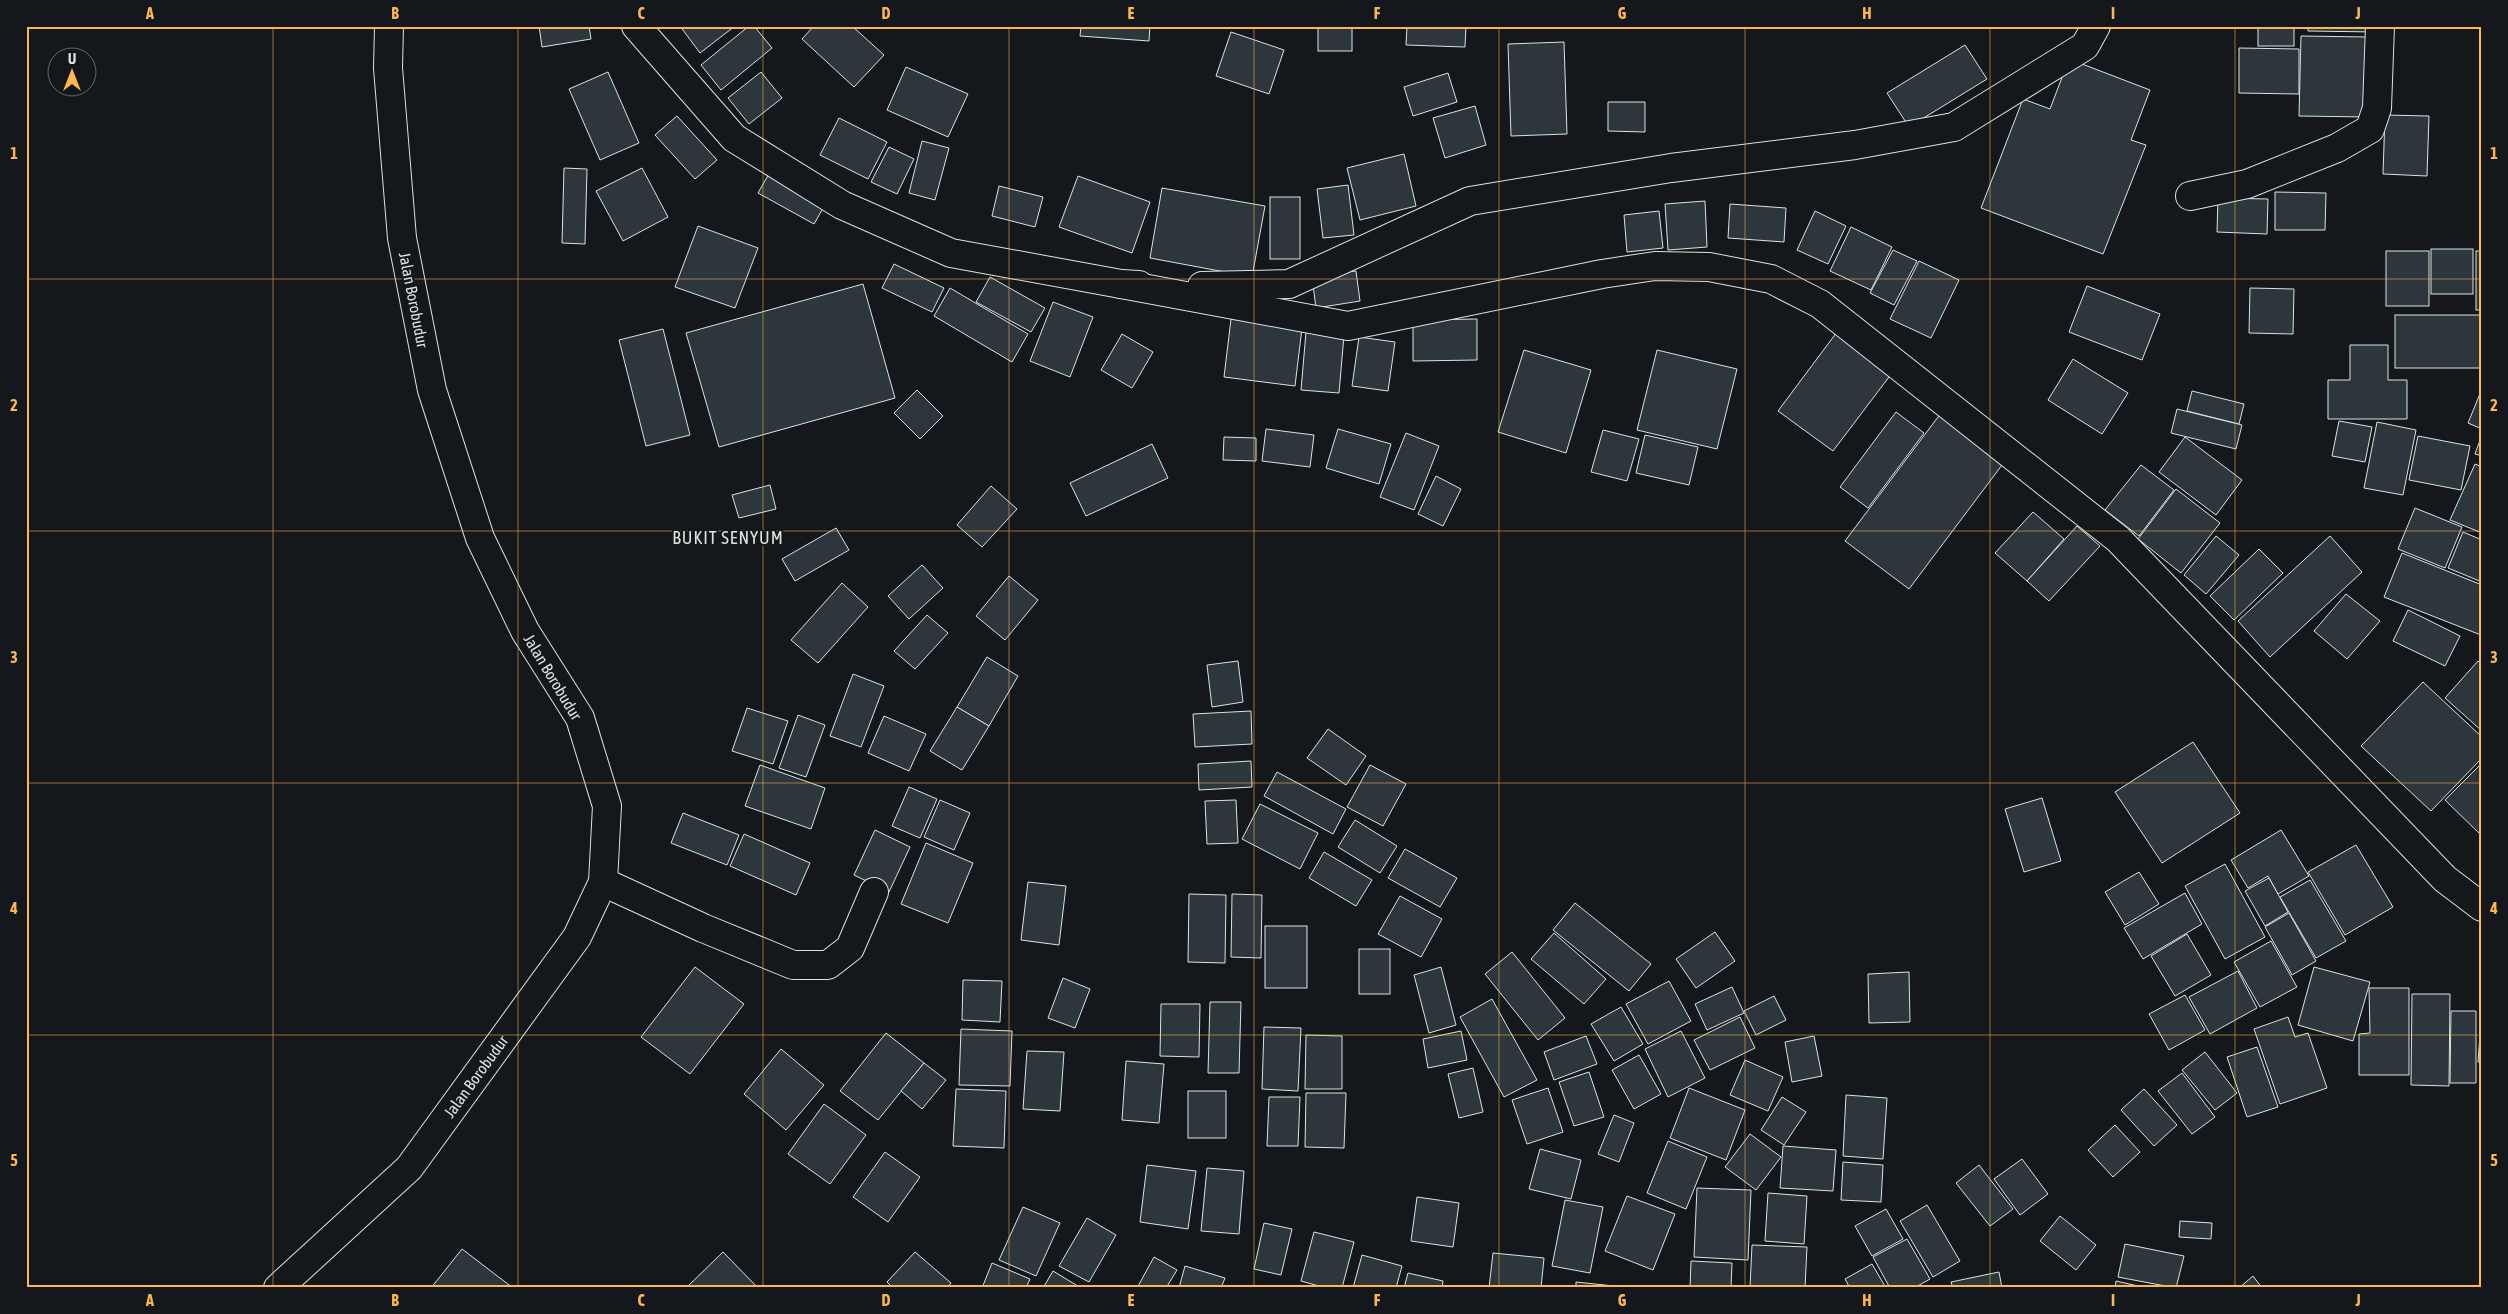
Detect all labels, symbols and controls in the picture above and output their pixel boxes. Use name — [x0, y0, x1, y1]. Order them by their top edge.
text: A — [145, 4, 154, 22]
text: B — [391, 4, 399, 22]
text: C — [637, 4, 645, 22]
text: D — [882, 4, 891, 22]
text: E — [1128, 4, 1135, 22]
text: F — [1374, 4, 1381, 22]
text: G — [1618, 4, 1627, 22]
text: H — [1862, 4, 1872, 22]
text: I — [2111, 4, 2115, 22]
text: J — [2354, 4, 2361, 22]
north arrow — [48, 48, 98, 98]
text: U — [68, 51, 76, 67]
text: 1 — [10, 144, 18, 162]
text: 1 — [2490, 144, 2498, 162]
street label: Jalan Borobudur — [396, 251, 432, 350]
text: 2 — [10, 396, 18, 414]
text: 2 — [2490, 396, 2498, 414]
district label: BUKIT SENYUM — [672, 527, 784, 548]
street label: Jalan Borobudur — [520, 631, 586, 723]
text: 3 — [10, 648, 18, 666]
text: 3 — [2490, 648, 2498, 666]
text: 4 — [9, 899, 18, 917]
text: 4 — [2489, 899, 2498, 917]
street label: Jalan Borobudur — [440, 1032, 512, 1121]
text: 5 — [10, 1151, 18, 1169]
text: 5 — [2490, 1151, 2498, 1169]
text: A — [145, 1291, 154, 1309]
text: B — [391, 1291, 399, 1309]
text: C — [637, 1291, 645, 1309]
text: D — [882, 1291, 891, 1309]
text: E — [1128, 1291, 1135, 1309]
text: F — [1374, 1291, 1381, 1309]
text: G — [1618, 1291, 1627, 1309]
text: H — [1862, 1291, 1872, 1309]
text: I — [2111, 1291, 2115, 1309]
text: J — [2354, 1291, 2361, 1309]

